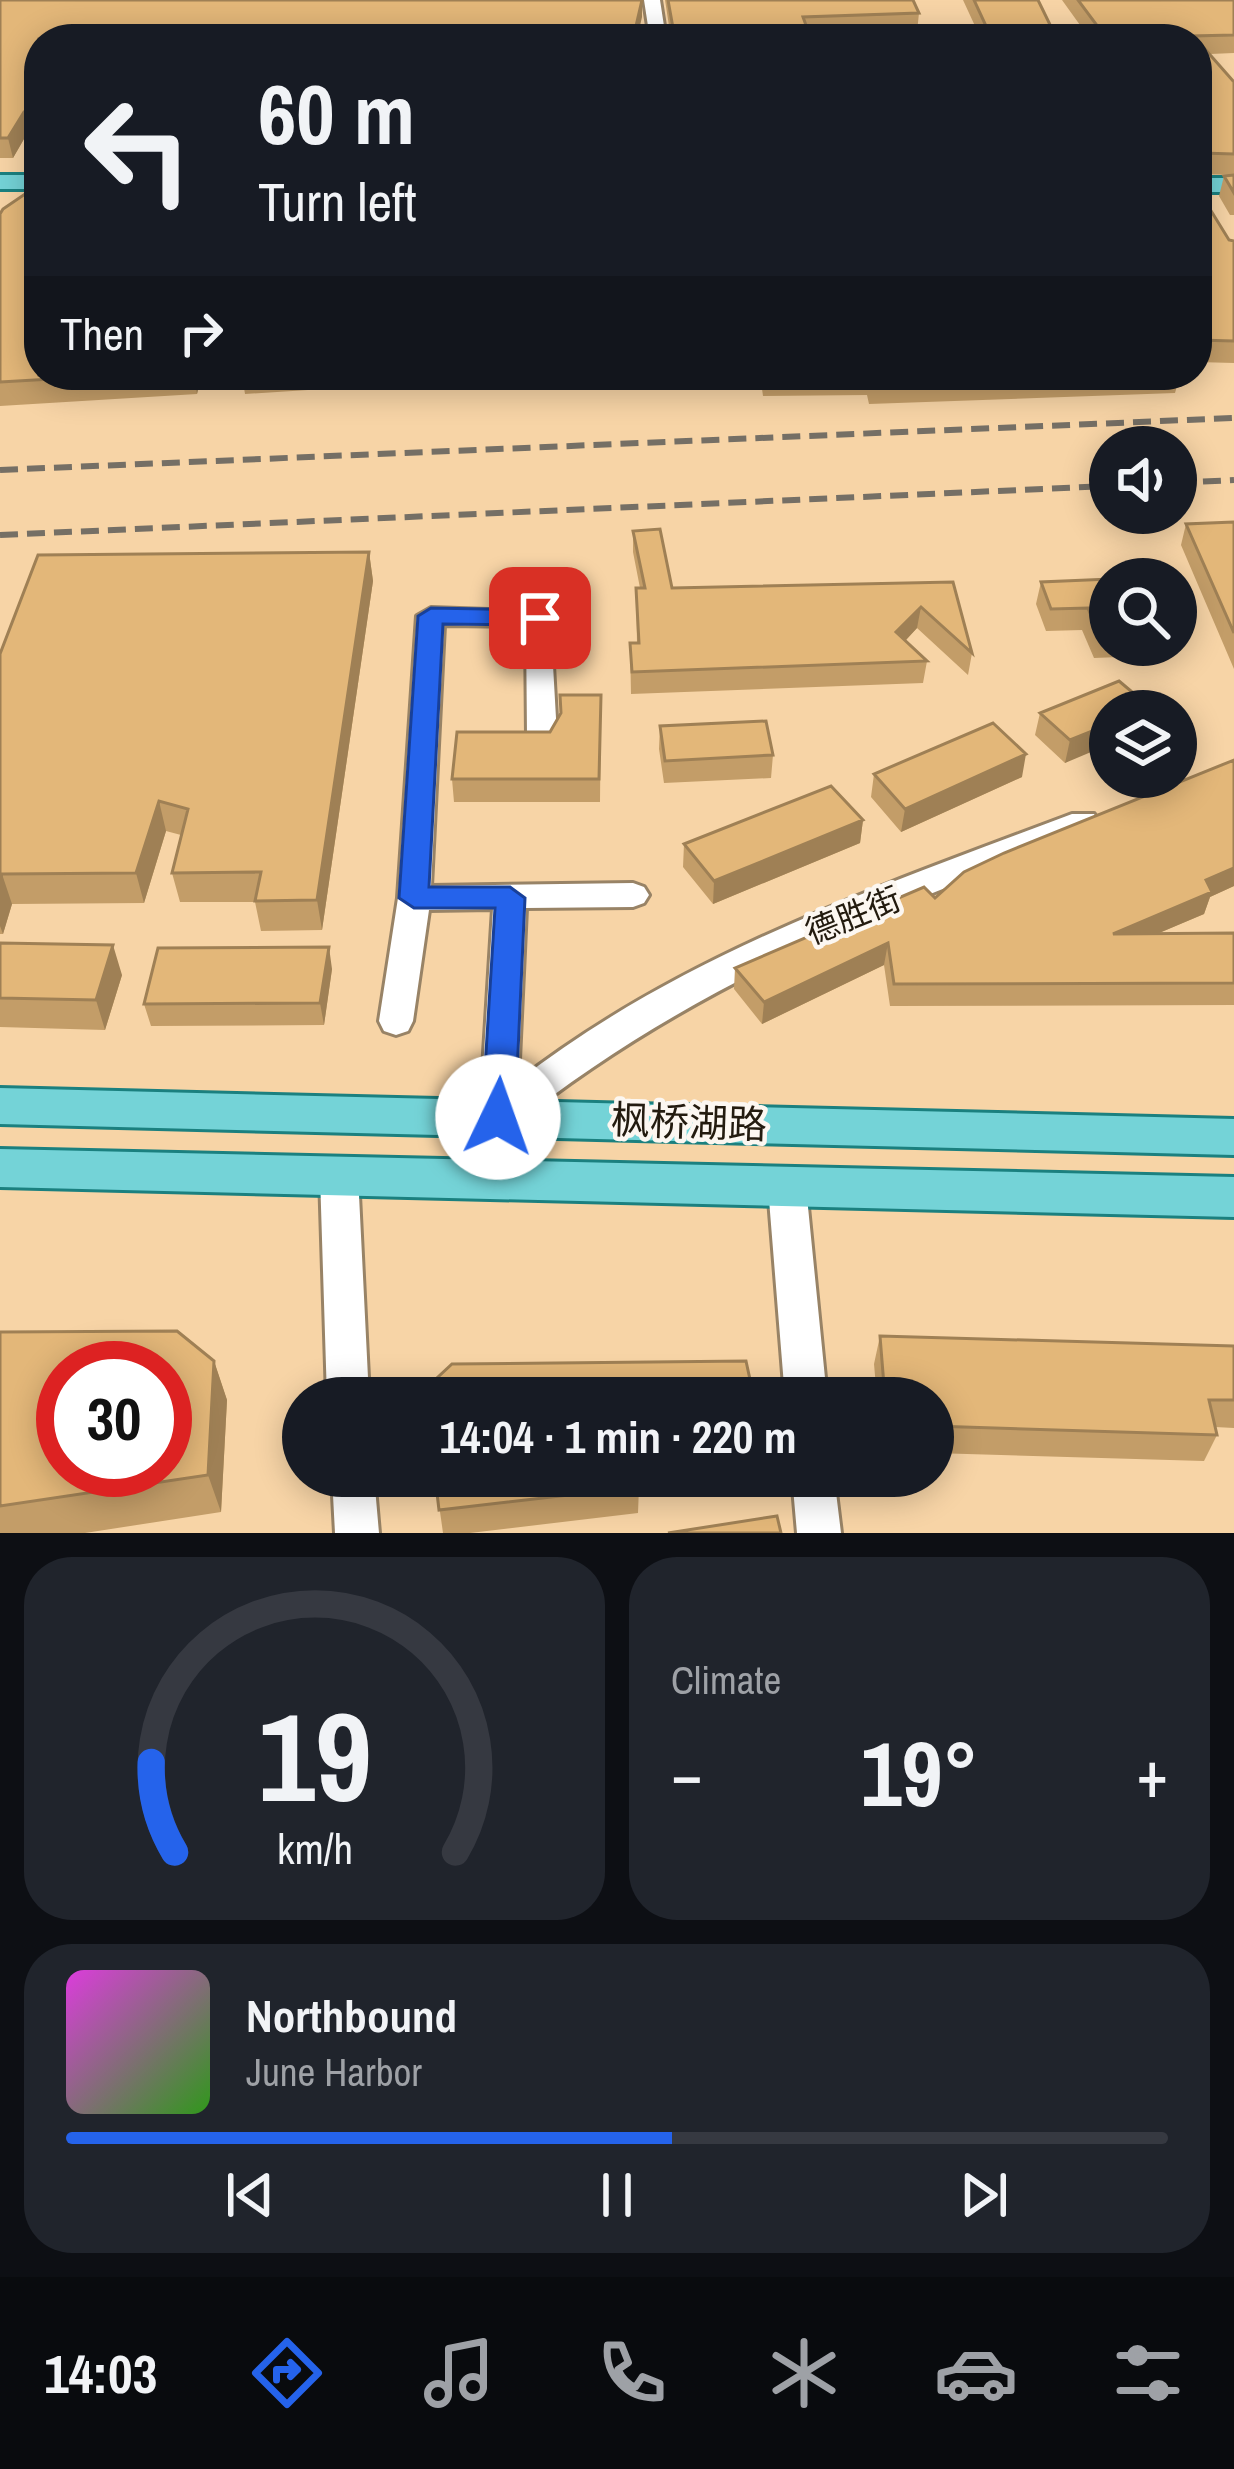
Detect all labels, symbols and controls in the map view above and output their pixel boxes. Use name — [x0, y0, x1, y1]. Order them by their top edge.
text: 60 m — [258, 57, 415, 170]
icon: left — [60, 72, 216, 228]
text: Turn left — [258, 165, 417, 238]
icon: right — [168, 300, 234, 366]
text: Then — [60, 303, 144, 364]
map controls — [1089, 426, 1197, 798]
button: sound — [1089, 426, 1197, 534]
button: search — [1089, 558, 1197, 666]
pin — [489, 567, 591, 669]
icon: arrive — [507, 585, 573, 651]
button: layers — [1089, 690, 1197, 798]
street label: 德胜街 — [799, 876, 907, 954]
position arrow — [435, 1054, 561, 1180]
street label: 枫桥湖路 — [610, 1093, 768, 1151]
speed limit sign: 30 — [36, 1341, 192, 1497]
text: 14:04 · 1 min · 220 m — [440, 1406, 796, 1467]
text: Climate — [671, 1654, 781, 1706]
text: 19 — [258, 1672, 371, 1840]
text: 19° — [860, 1713, 979, 1834]
text: − — [671, 1729, 703, 1818]
text: + — [1136, 1729, 1168, 1818]
text: km/h — [276, 1819, 353, 1876]
text: Northbound — [246, 1985, 457, 2046]
text: June Harbor — [246, 2046, 422, 2098]
icon: previous — [217, 2162, 283, 2228]
icon: pause — [584, 2162, 650, 2228]
icon: next — [951, 2162, 1017, 2228]
icon: directions — [245, 2331, 329, 2415]
icon: music — [417, 2331, 501, 2415]
icon: phone — [590, 2331, 674, 2415]
icon: climate — [762, 2331, 846, 2415]
icon: car — [934, 2331, 1018, 2415]
icon: filters — [1106, 2331, 1190, 2415]
text: 14:03 — [44, 2337, 157, 2410]

